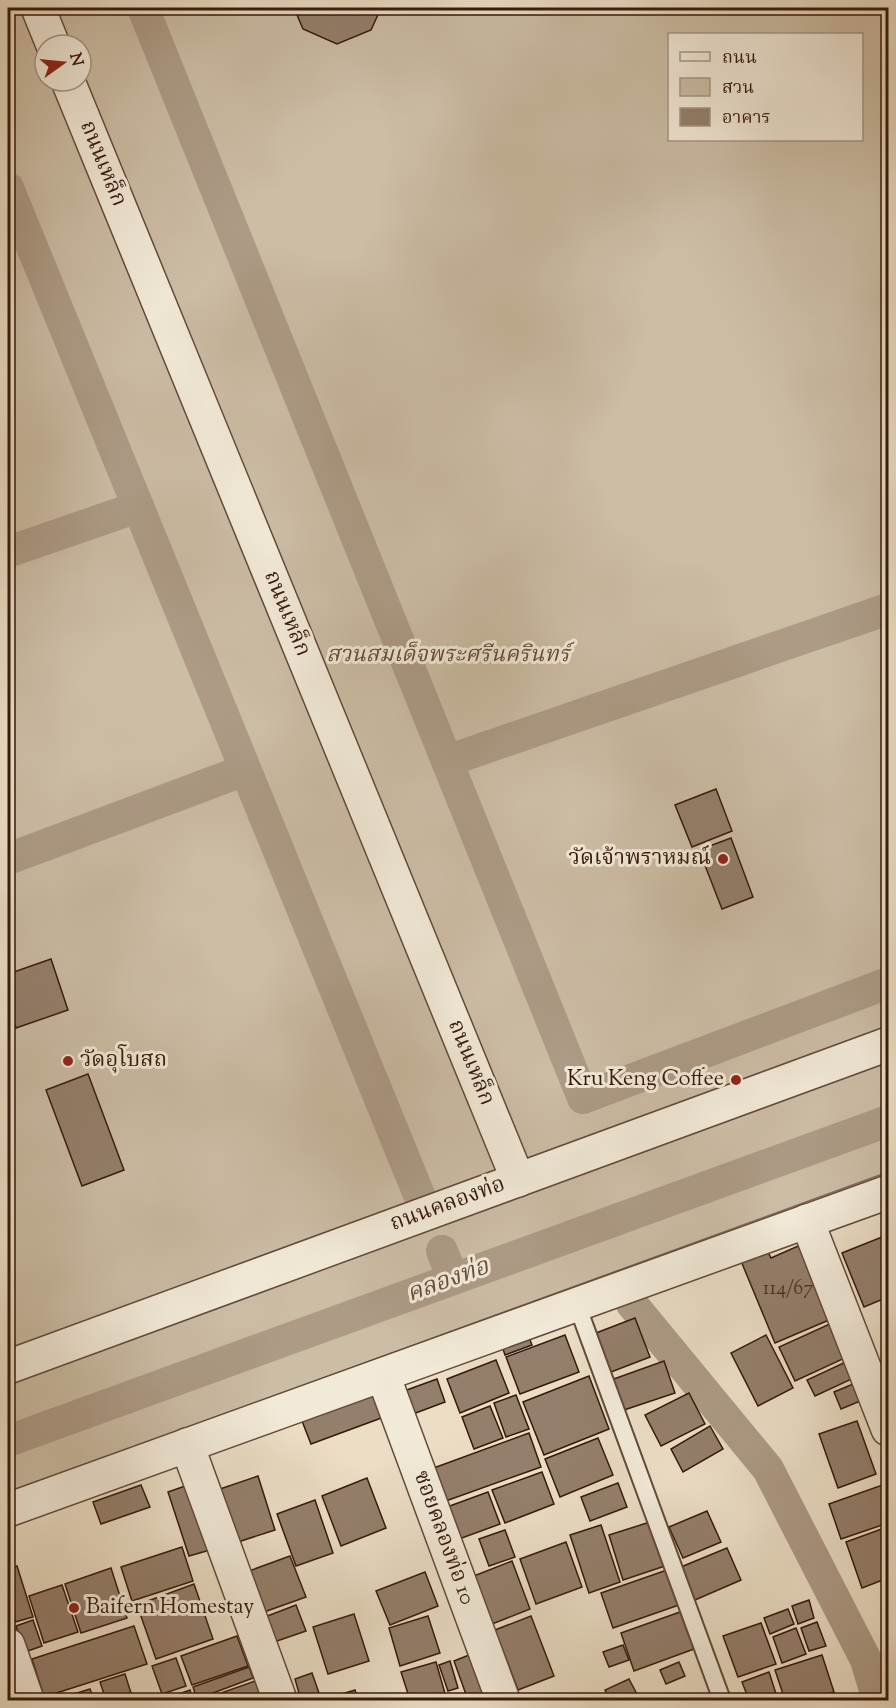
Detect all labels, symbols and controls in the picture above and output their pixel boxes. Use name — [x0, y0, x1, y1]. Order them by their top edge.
north arrow — [33, 33, 93, 93]
legend — [668, 33, 863, 141]
text: ถนน — [722, 46, 757, 72]
text: N — [62, 51, 88, 69]
text: สวน — [722, 76, 754, 102]
text: อาคาร — [722, 106, 771, 132]
street label: ถนนเหล็ก — [70, 116, 134, 212]
street label: ถนนเหล็ก — [254, 566, 318, 662]
park label: สวนสมเด็จพระศรีนครินทร์ — [326, 640, 575, 672]
place label: วัดเจ้าพราหมณ์ — [569, 843, 711, 875]
marker: วัดเจ้าพราหมณ์ — [716, 852, 730, 866]
street label: ถนนเหล็ก — [438, 1015, 502, 1111]
place label: วัดอุโบสถ — [80, 1044, 167, 1077]
marker: วัดอุโบสถ — [61, 1054, 75, 1068]
place label: Kru Keng Coffee — [567, 1064, 724, 1096]
marker: Kru Keng Coffee — [729, 1073, 743, 1087]
street label: ถนนคลองท่อ — [386, 1169, 510, 1241]
water label: คลองท่อ — [402, 1250, 495, 1312]
house number: 114/67 — [763, 1275, 813, 1304]
street label: ซอยคลองท่อ 10 — [404, 1466, 482, 1610]
place label: Baifern Homestay — [86, 1592, 254, 1624]
marker: Baifern Homestay — [67, 1601, 81, 1615]

